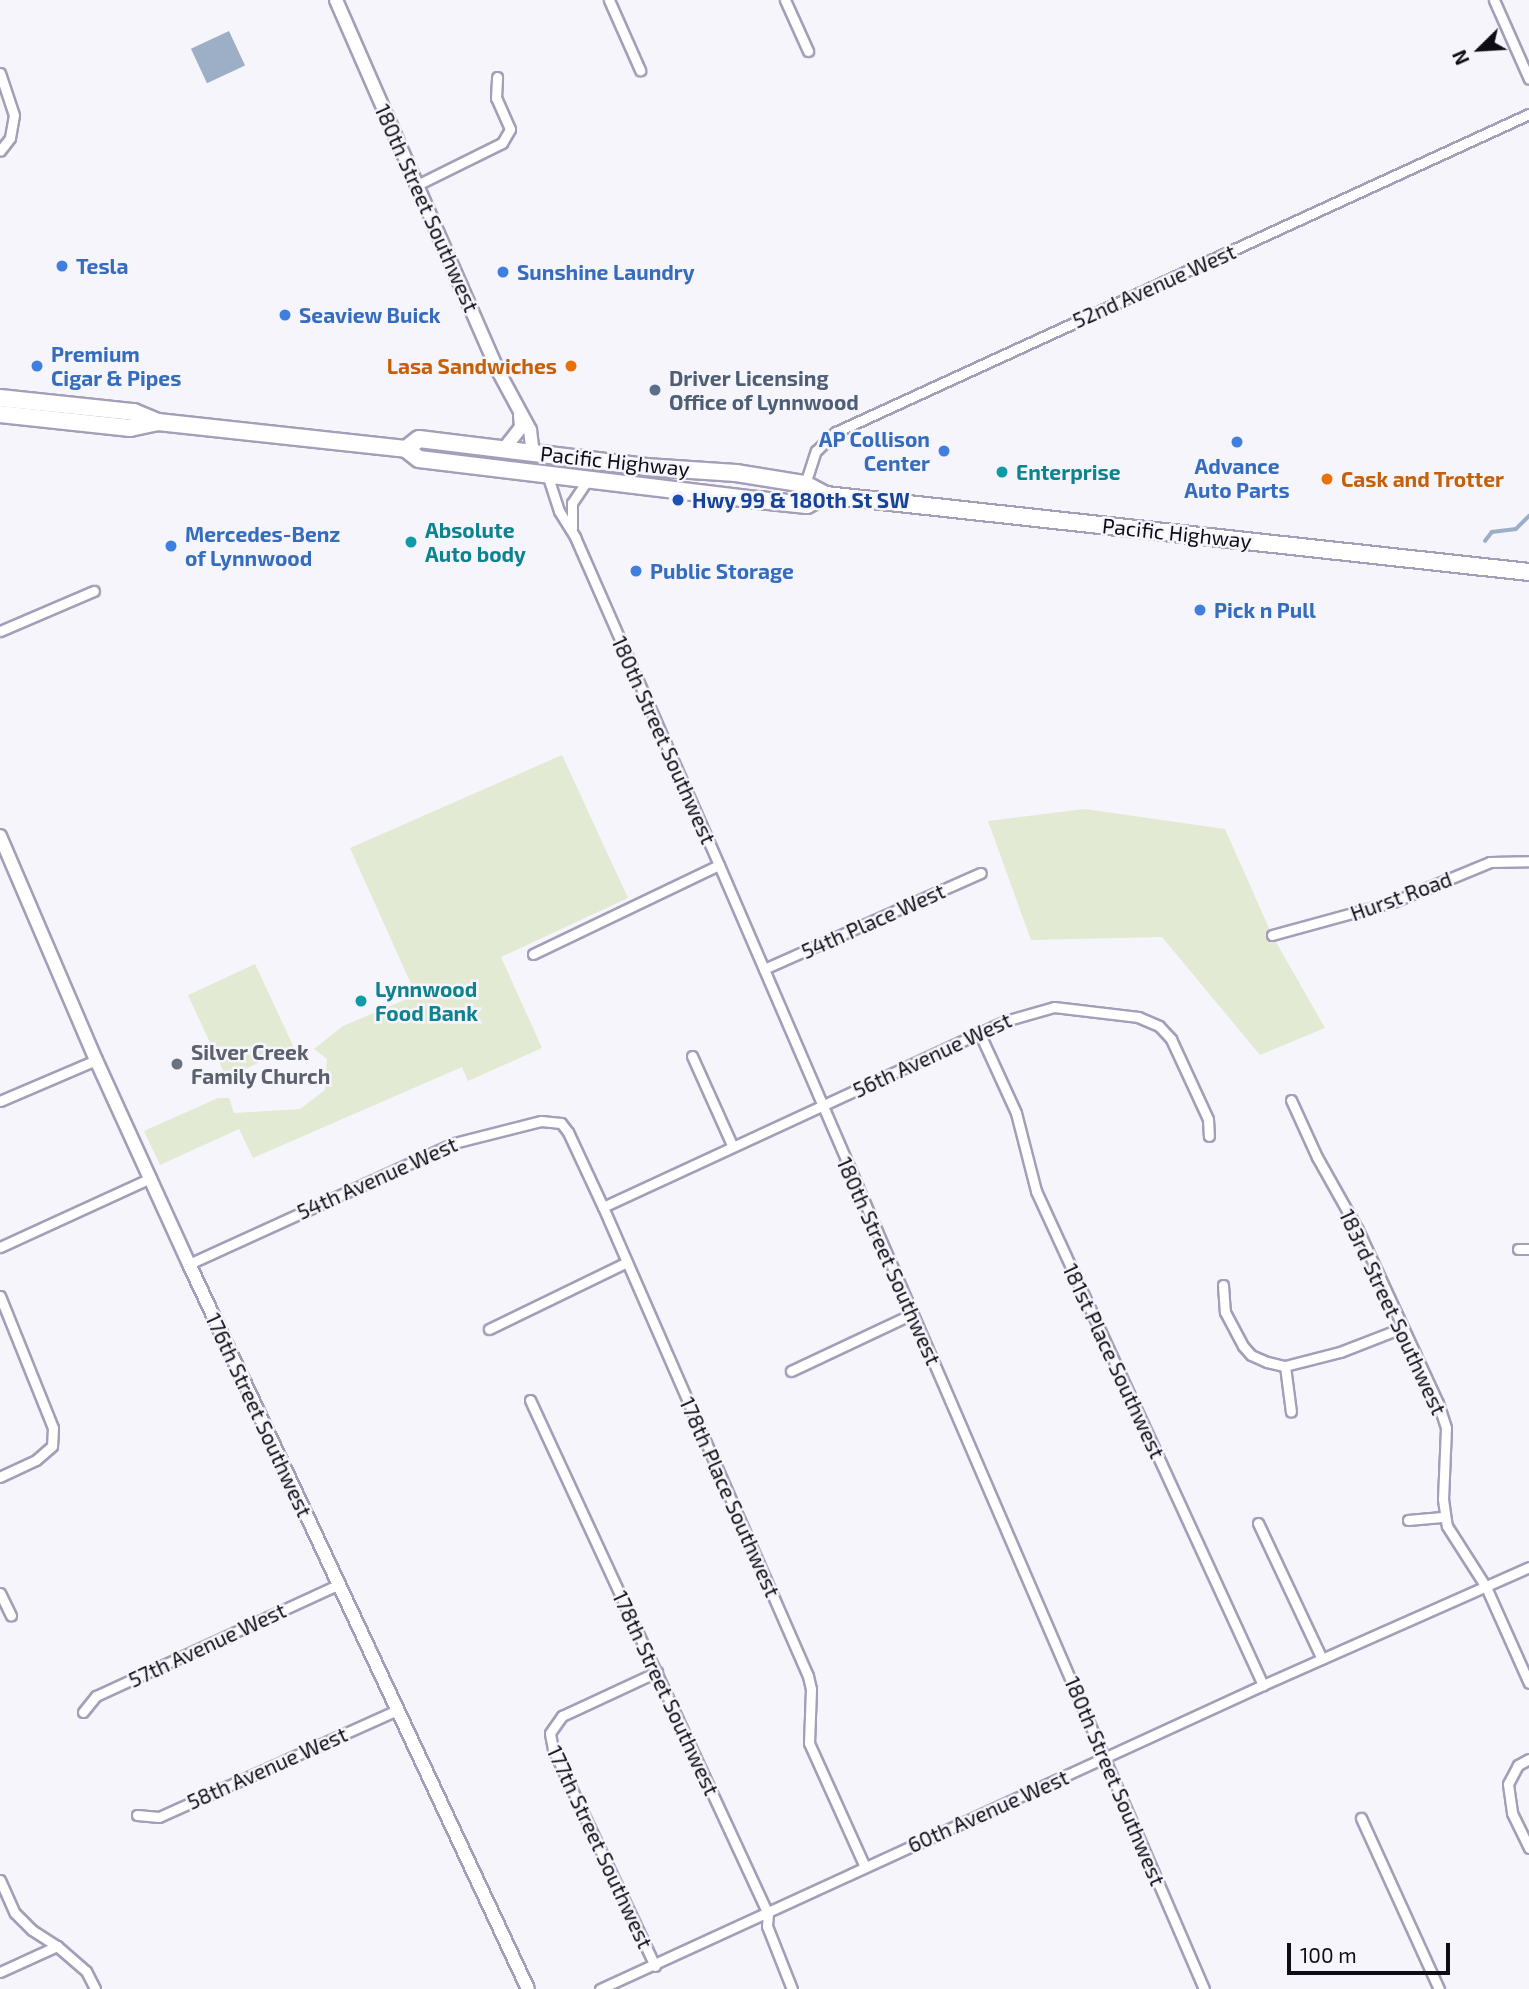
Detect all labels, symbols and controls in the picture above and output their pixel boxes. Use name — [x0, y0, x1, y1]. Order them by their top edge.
north arrow — [1445, 14, 1515, 84]
text: N — [1447, 47, 1474, 69]
street label: 180th Street Southwest — [370, 100, 484, 316]
street label: 52nd Avenue West — [1068, 239, 1240, 333]
place label: Tesla — [76, 253, 128, 279]
marker: Tesla — [54, 258, 70, 274]
place label: Sunshine Laundry — [517, 259, 695, 285]
marker: Sunshine Laundry — [495, 264, 511, 280]
place label: Seaview Buick — [299, 302, 441, 328]
marker: Seaview Buick — [277, 307, 293, 323]
place label: Premium Cigar & Pipes — [51, 341, 182, 391]
place label: Lasa Sandwiches — [387, 353, 557, 379]
marker: Premium Cigar & Pipes — [29, 358, 45, 374]
marker: Lasa Sandwiches — [563, 358, 579, 374]
place label: Driver Licensing Office of Lynnwood — [669, 365, 859, 415]
marker: Driver Licensing Office of Lynnwood — [647, 382, 663, 398]
place label: AP Collison Center — [818, 426, 930, 476]
marker: Advance Auto Parts — [1229, 434, 1245, 450]
street label: Pacific Highway — [539, 441, 691, 481]
marker: AP Collison Center — [936, 443, 952, 459]
place label: Advance Auto Parts — [1184, 453, 1290, 503]
place label: Enterprise — [1016, 459, 1121, 485]
marker: Enterprise — [994, 464, 1010, 480]
place label: Cask and Trotter — [1341, 466, 1505, 492]
marker: Cask and Trotter — [1319, 471, 1335, 487]
place label: Hwy 99 & 180th St SW — [692, 487, 910, 513]
marker: Hwy 99 & 180th St SW — [670, 492, 686, 508]
street label: Pacific Highway — [1101, 513, 1253, 553]
place label: Absolute Auto body — [425, 517, 526, 567]
place label: Mercedes-Benz of Lynnwood — [185, 521, 340, 571]
marker: Absolute Auto body — [403, 534, 419, 550]
marker: Mercedes-Benz of Lynnwood — [163, 538, 179, 554]
place label: Public Storage — [650, 558, 794, 584]
marker: Public Storage — [628, 563, 644, 579]
place label: Pick n Pull — [1214, 597, 1316, 623]
marker: Pick n Pull — [1192, 602, 1208, 618]
street label: 180th Street Southwest — [607, 632, 721, 848]
street label: Hurst Road — [1347, 866, 1455, 926]
street label: 54th Place West — [797, 878, 949, 964]
place label: Lynnwood Food Bank — [375, 976, 478, 1026]
marker: Lynnwood Food Bank — [353, 993, 369, 1009]
street label: 56th Avenue West — [848, 1007, 1016, 1103]
place label: Silver Creek Family Church — [191, 1039, 331, 1089]
marker: Silver Creek Family Church — [169, 1056, 185, 1072]
street label: 54th Avenue West — [293, 1131, 461, 1225]
street label: 180th Street Southwest — [832, 1153, 946, 1369]
street label: 183rd Street Southwest — [1334, 1205, 1452, 1419]
street label: 181st Place Southwest — [1058, 1260, 1170, 1462]
street label: 176th Street Southwest — [201, 1309, 317, 1521]
street label: 178th Place Southwest — [675, 1393, 785, 1601]
street label: 178th Street Southwest — [607, 1587, 725, 1799]
street label: 57th Avenue West — [124, 1597, 290, 1693]
street label: 180th Street Southwest — [1059, 1673, 1171, 1889]
street label: 58th Avenue West — [183, 1721, 351, 1815]
street label: 177th Street Southwest — [542, 1742, 658, 1952]
street label: 60th Avenue West — [903, 1764, 1073, 1858]
scale bar — [1291, 1930, 1454, 1974]
text: 100 m — [1300, 1942, 1357, 1967]

